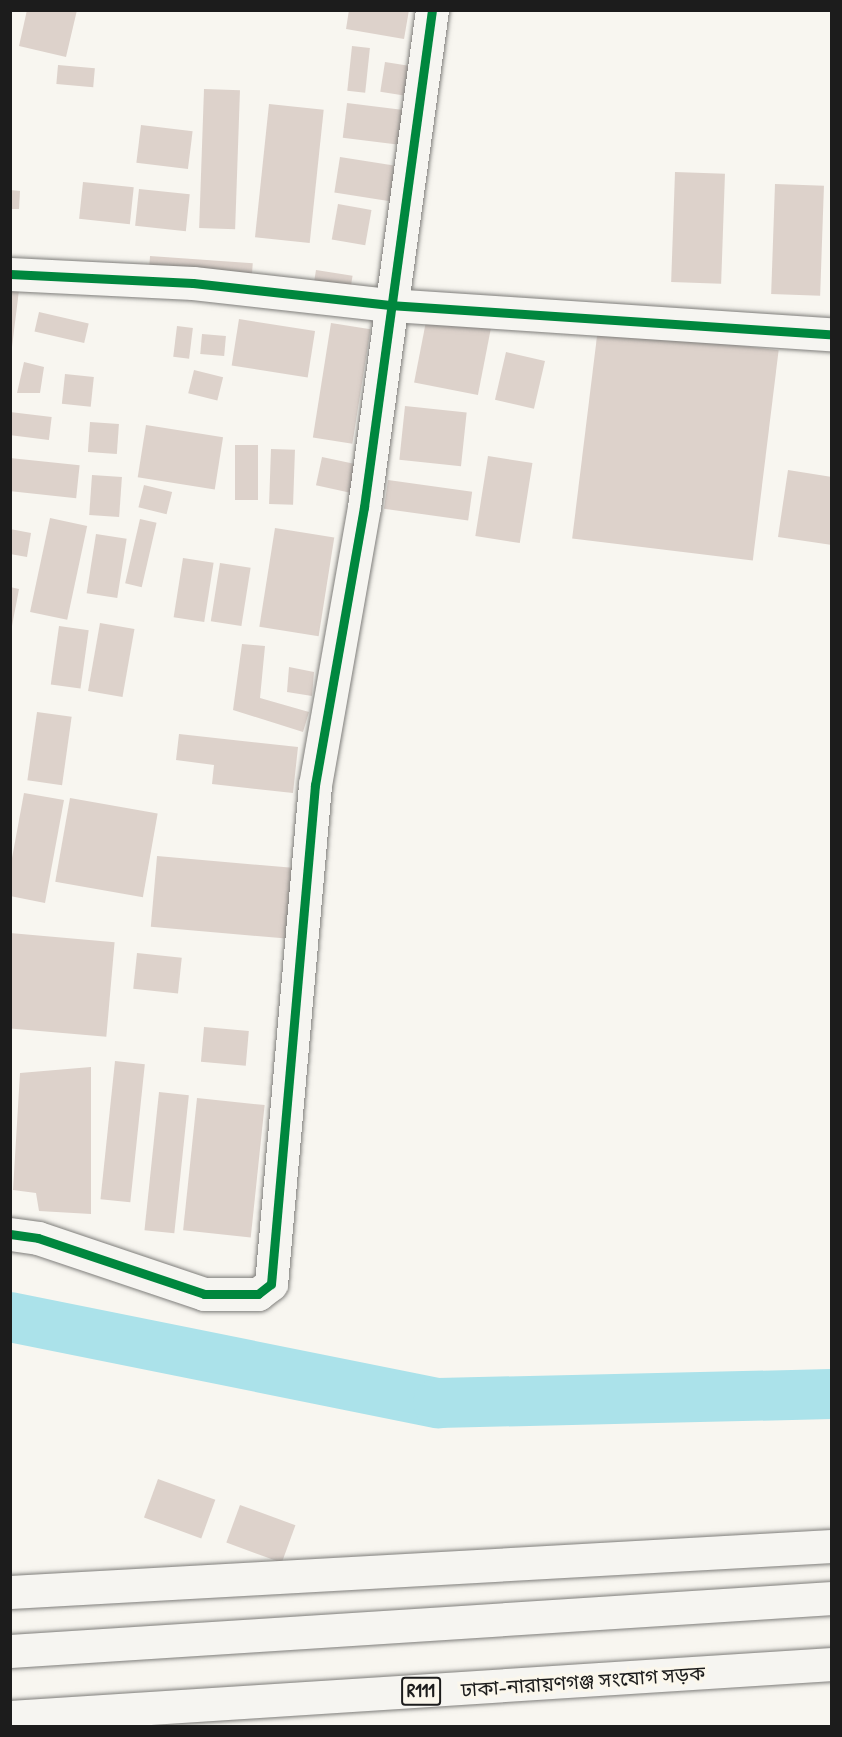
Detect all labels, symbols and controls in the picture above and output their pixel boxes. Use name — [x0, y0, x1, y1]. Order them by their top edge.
street label: ঢাকা-নারায়ণগঞ্জ সংযোগ সড়ক — [460, 1660, 706, 1702]
road number: R111 — [400, 1676, 442, 1706]

